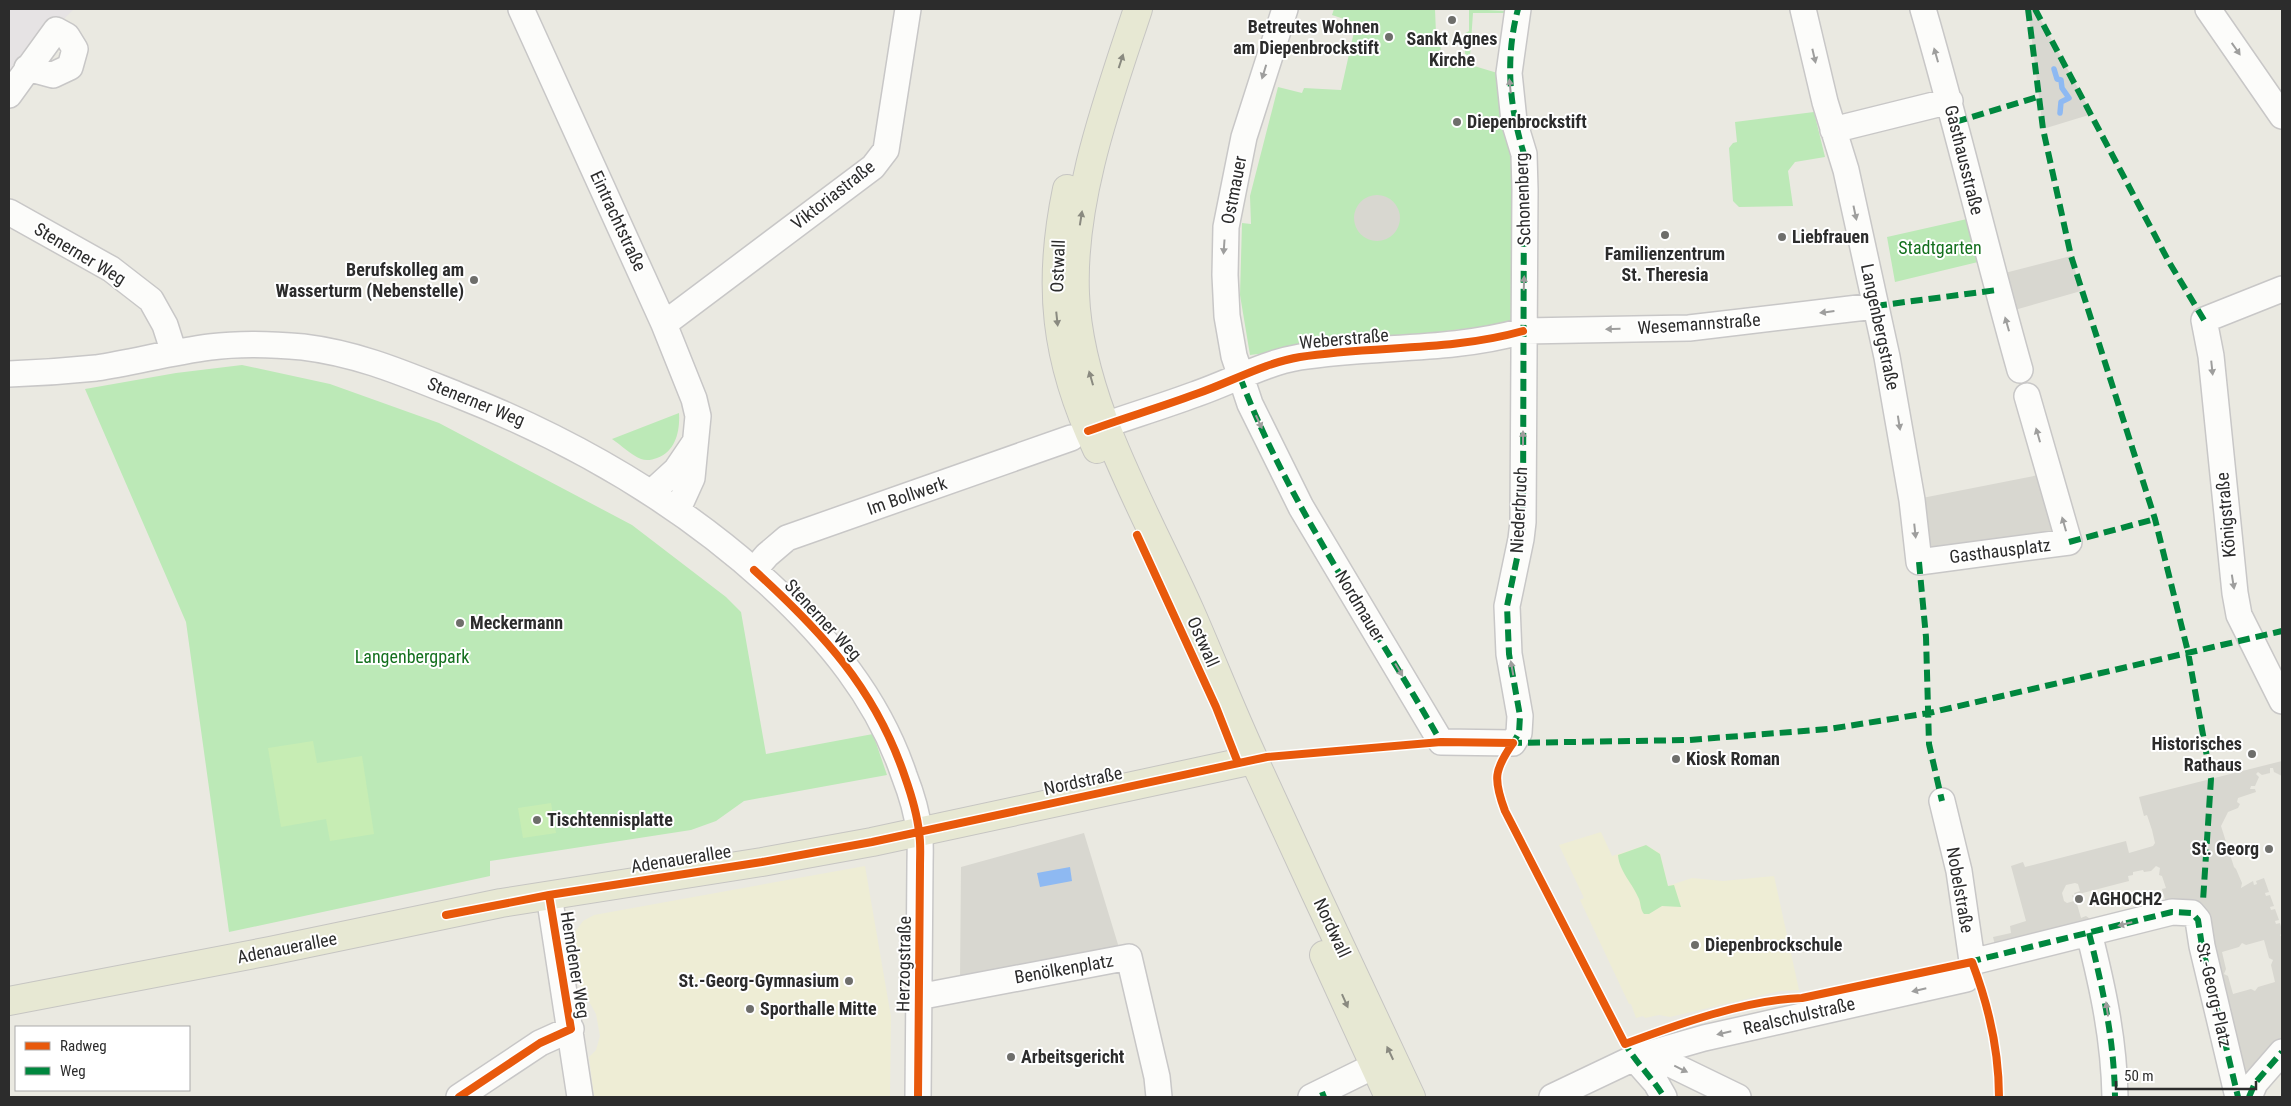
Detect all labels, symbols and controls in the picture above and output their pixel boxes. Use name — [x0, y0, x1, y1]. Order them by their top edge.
marker: Sankt Agnes Kirche — [1446, 14, 1458, 26]
place label: Betreutes Wohnen am Diepenbrockstift — [1233, 16, 1379, 58]
place label: Sankt Agnes Kirche — [1407, 28, 1497, 70]
marker: Betreutes Wohnen am Diepenbrockstift — [1383, 31, 1395, 43]
one-way arrow — [2231, 42, 2241, 56]
one-way arrow — [1932, 47, 1940, 62]
one-way arrow — [1810, 49, 1818, 64]
one-way arrow — [1118, 53, 1126, 68]
one-way arrow — [1259, 64, 1267, 79]
one-way arrow — [1506, 78, 1514, 94]
street label: Gasthausstraße — [1941, 103, 1988, 217]
place label: Diepenbrockstift — [1467, 111, 1587, 132]
marker: Diepenbrockstift — [1451, 116, 1463, 128]
street label: Schonenberg — [1510, 152, 1535, 246]
street label: Ostmauer — [1217, 153, 1251, 226]
street label: Viktoriastraße — [787, 156, 879, 234]
street label: Eintrachtstraße — [586, 167, 651, 274]
one-way arrow — [1852, 206, 1860, 222]
one-way arrow — [1077, 210, 1085, 226]
street label: Stenerner Weg — [31, 218, 130, 289]
place label: Liebfrauen — [1792, 226, 1869, 247]
marker: Familienzentrum St. Theresia — [1659, 229, 1671, 241]
marker: Liebfrauen — [1776, 231, 1788, 243]
park label: Stadtgarten — [1898, 237, 1982, 258]
street label: Ostwall — [1046, 239, 1069, 293]
one-way arrow — [1220, 239, 1228, 255]
place label: Familienzentrum St. Theresia — [1605, 243, 1725, 285]
place label: Berufskolleg am Wasserturm (Nebenstelle) — [275, 259, 464, 302]
street label: Langenbergstraße — [1857, 262, 1904, 392]
marker: Berufskolleg am Wasserturm (Nebenstelle) — [468, 274, 480, 286]
one-way arrow — [1520, 274, 1528, 290]
one-way arrow — [1818, 308, 1834, 316]
street label: Wesemannstraße — [1637, 309, 1761, 338]
one-way arrow — [1054, 312, 1062, 328]
one-way arrow — [2002, 316, 2010, 331]
street label: Weberstraße — [1298, 324, 1390, 353]
one-way arrow — [1604, 325, 1620, 333]
one-way arrow — [2208, 360, 2216, 376]
one-way arrow — [1086, 371, 1094, 386]
street label: Stenerner Weg — [424, 372, 528, 431]
one-way arrow — [1255, 415, 1263, 429]
one-way arrow — [1895, 415, 1903, 431]
one-way arrow — [2034, 427, 2042, 442]
one-way arrow — [1519, 430, 1527, 446]
street label: Niederbruch — [1506, 466, 1531, 554]
street label: Im Bollwerk — [864, 472, 950, 519]
street label: Königstraße — [2211, 472, 2240, 559]
one-way arrow — [2060, 516, 2068, 531]
one-way arrow — [1911, 523, 1919, 539]
street label: Gasthausplatz — [1948, 534, 2052, 567]
street label: Nordmauer — [1331, 566, 1390, 646]
one-way arrow — [2229, 574, 2237, 590]
street label: Stenerner Weg — [780, 575, 866, 665]
place label: Meckermann — [470, 612, 563, 633]
street label: Ostwall — [1183, 613, 1224, 670]
marker: Meckermann — [454, 617, 466, 629]
park label: Langenbergpark — [355, 646, 469, 667]
one-way arrow — [1507, 660, 1515, 676]
one-way arrow — [1394, 664, 1403, 677]
place label: Historisches Rathaus — [2151, 733, 2242, 775]
place label: Kiosk Roman — [1686, 748, 1780, 769]
marker: Historisches Rathaus — [2246, 748, 2258, 760]
marker: Kiosk Roman — [1670, 753, 1682, 765]
street label: Nordstraße — [1042, 762, 1124, 799]
place label: Tischtennisplatte — [547, 809, 673, 830]
marker: Tischtennisplatte — [531, 814, 543, 826]
place label: St. Georg — [2191, 838, 2259, 859]
street label: Adenauerallee — [629, 840, 733, 877]
marker: St. Georg — [2263, 843, 2275, 855]
street label: Nobelstraße — [1943, 845, 1978, 934]
place label: AGHOCH2 — [2089, 888, 2162, 909]
marker: AGHOCH2 — [2073, 893, 2085, 905]
street label: Nordwall — [1310, 895, 1355, 961]
street label: Hemdener Weg — [557, 910, 594, 1020]
street label: Herzogstraße — [892, 916, 915, 1012]
one-way arrow — [2117, 920, 2132, 928]
street label: Adenauerallee — [235, 928, 339, 967]
place label: Diepenbrockschule — [1705, 934, 1843, 955]
marker: Diepenbrockschule — [1689, 939, 1701, 951]
street label: St.-Georg-Platz — [2192, 941, 2237, 1049]
street label: Benölkenplatz — [1013, 949, 1115, 988]
place label: St.-Georg-Gymnasium — [678, 970, 839, 991]
marker: St.-Georg-Gymnasium — [843, 975, 855, 987]
one-way arrow — [1910, 986, 1926, 994]
street label: Realschulstraße — [1741, 992, 1857, 1039]
one-way arrow — [1341, 994, 1349, 1008]
place label: Sporthalle Mitte — [760, 998, 877, 1019]
one-way arrow — [2103, 1001, 2111, 1017]
marker: Sporthalle Mitte — [744, 1003, 756, 1015]
legend — [15, 1026, 190, 1091]
one-way arrow — [1716, 1029, 1731, 1037]
text: Radweg — [60, 1037, 107, 1055]
place label: Arbeitsgericht — [1021, 1046, 1125, 1067]
one-way arrow — [1386, 1046, 1394, 1060]
marker: Arbeitsgericht — [1005, 1051, 1017, 1063]
scale bar — [2116, 1058, 2256, 1090]
text: Weg — [60, 1062, 86, 1080]
one-way arrow — [1674, 1066, 1688, 1074]
text: 50 m — [2124, 1067, 2154, 1085]

